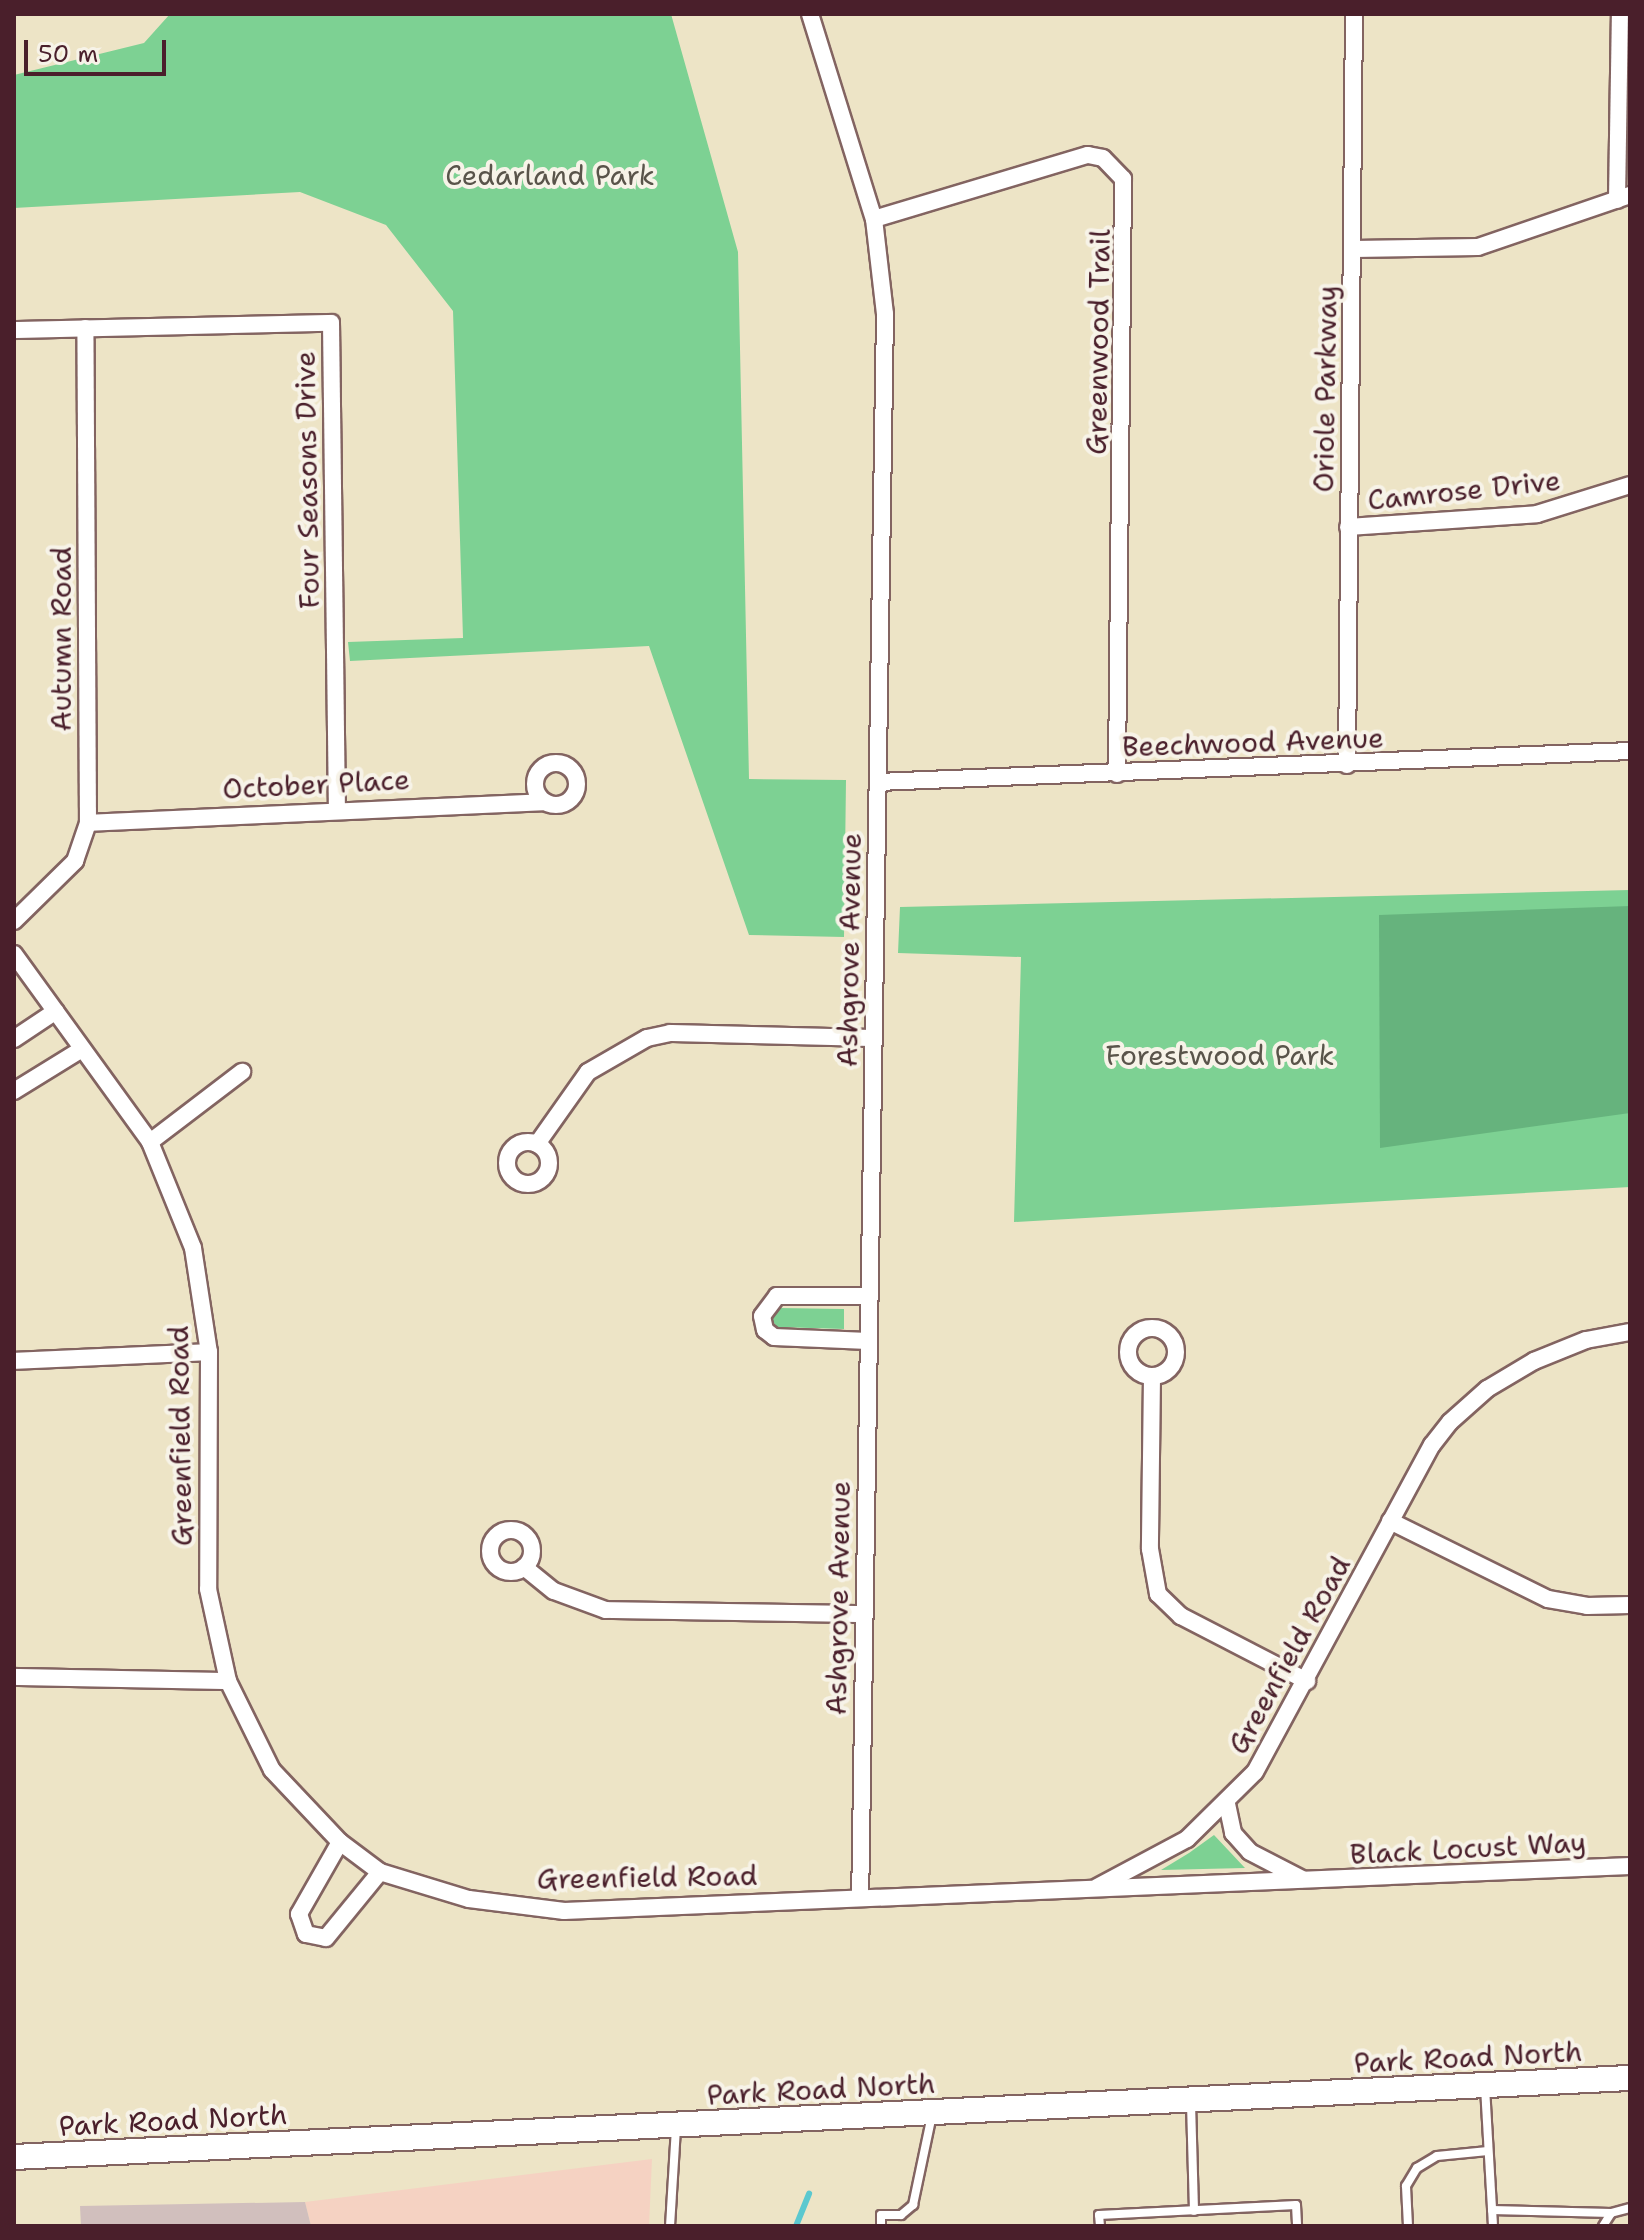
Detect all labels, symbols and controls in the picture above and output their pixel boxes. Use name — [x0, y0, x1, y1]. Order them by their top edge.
scale bar — [28, 24, 170, 74]
text: 50 m — [38, 38, 98, 70]
park label: Cedarland Park — [445, 158, 655, 192]
street label: Greenwood Trail — [1079, 229, 1117, 455]
street label: Oriole Parkway — [1306, 285, 1344, 493]
street label: Four Seasons Drive — [288, 351, 326, 609]
street label: Camrose Drive — [1366, 463, 1562, 517]
street label: Autumn Road — [44, 546, 78, 732]
street label: Beechwood Avenue — [1122, 721, 1384, 763]
street label: October Place — [222, 762, 410, 806]
street label: Ashgrove Avenue — [830, 833, 868, 1067]
park label: Forestwood Park — [1105, 1038, 1335, 1072]
street label: Greenfield Road — [161, 1325, 199, 1547]
street label: Ashgrove Avenue — [819, 1481, 857, 1715]
street label: Greenfield Road — [1221, 1550, 1357, 1760]
street label: Black Locust Way — [1349, 1825, 1587, 1871]
street label: Greenfield Road — [536, 1858, 758, 1896]
street label: Park Road North — [1353, 2034, 1583, 2080]
street label: Park Road North — [706, 2066, 936, 2112]
street label: Park Road North — [58, 2097, 288, 2143]

